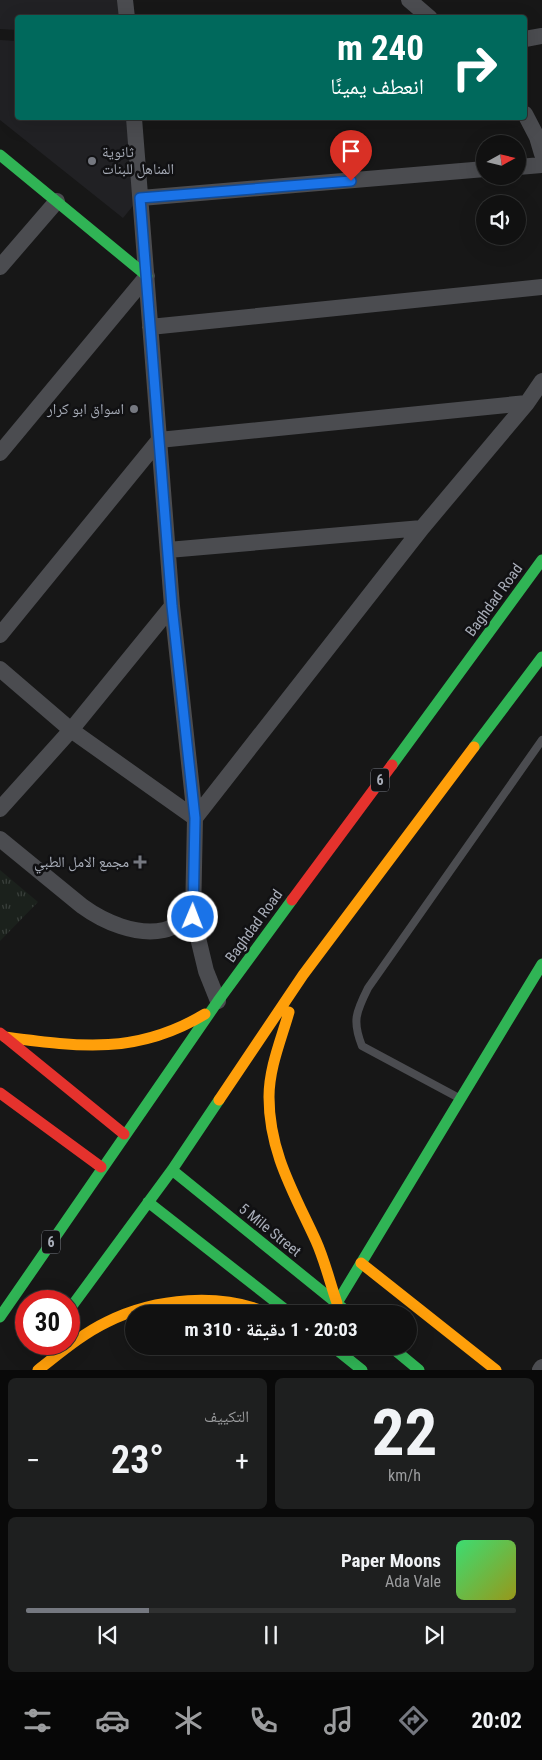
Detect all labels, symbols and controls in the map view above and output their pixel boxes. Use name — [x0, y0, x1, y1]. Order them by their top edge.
text: 240 m — [337, 28, 424, 69]
icon: right — [442, 35, 507, 100]
text: انعطف يمينًا — [330, 74, 424, 99]
pin — [330, 130, 372, 181]
north arrow — [476, 135, 526, 185]
map controls — [476, 135, 526, 245]
icon: arrive — [337, 137, 365, 165]
place label: ثانوية المناهل للبنات — [102, 143, 174, 179]
marker: ثانوية المناهل للبنات — [86, 155, 98, 167]
button: sound — [476, 195, 526, 245]
place label: اسواق ابو كرار — [46, 400, 124, 419]
marker: اسواق ابو كرار — [128, 403, 140, 415]
street label: Baghdad Road — [462, 560, 526, 640]
road number: 6 — [371, 768, 389, 792]
place label: مجمع الامل الطبي — [34, 853, 129, 874]
marker: مجمع الامل الطبي — [133, 855, 147, 869]
street label: Baghdad Road — [222, 886, 286, 966]
position arrow — [166, 890, 218, 942]
street label: 5 Mile Street — [235, 1200, 305, 1260]
road number: 6 — [42, 1230, 60, 1254]
speed limit sign: 30 — [15, 1290, 80, 1355]
text: 20:03 · 1 دقيقة · 310 m — [184, 1318, 358, 1341]
text: 22 — [372, 1395, 437, 1471]
text: التكييف — [204, 1407, 249, 1426]
text: 23° — [111, 1438, 164, 1482]
text: − — [26, 1444, 40, 1477]
text: + — [235, 1444, 249, 1477]
text: km/h — [388, 1466, 421, 1485]
text: Paper Moons — [341, 1549, 441, 1572]
text: Ada Vale — [385, 1572, 441, 1591]
icon: previous — [94, 1621, 122, 1649]
icon: pause — [257, 1621, 285, 1649]
icon: next — [420, 1621, 448, 1649]
icon: filters — [20, 1703, 55, 1738]
icon: car — [95, 1703, 130, 1738]
icon: climate — [171, 1703, 206, 1738]
icon: phone — [246, 1703, 281, 1738]
icon: music — [321, 1703, 356, 1738]
icon: directions — [396, 1703, 431, 1738]
text: 20:02 — [471, 1708, 522, 1733]

